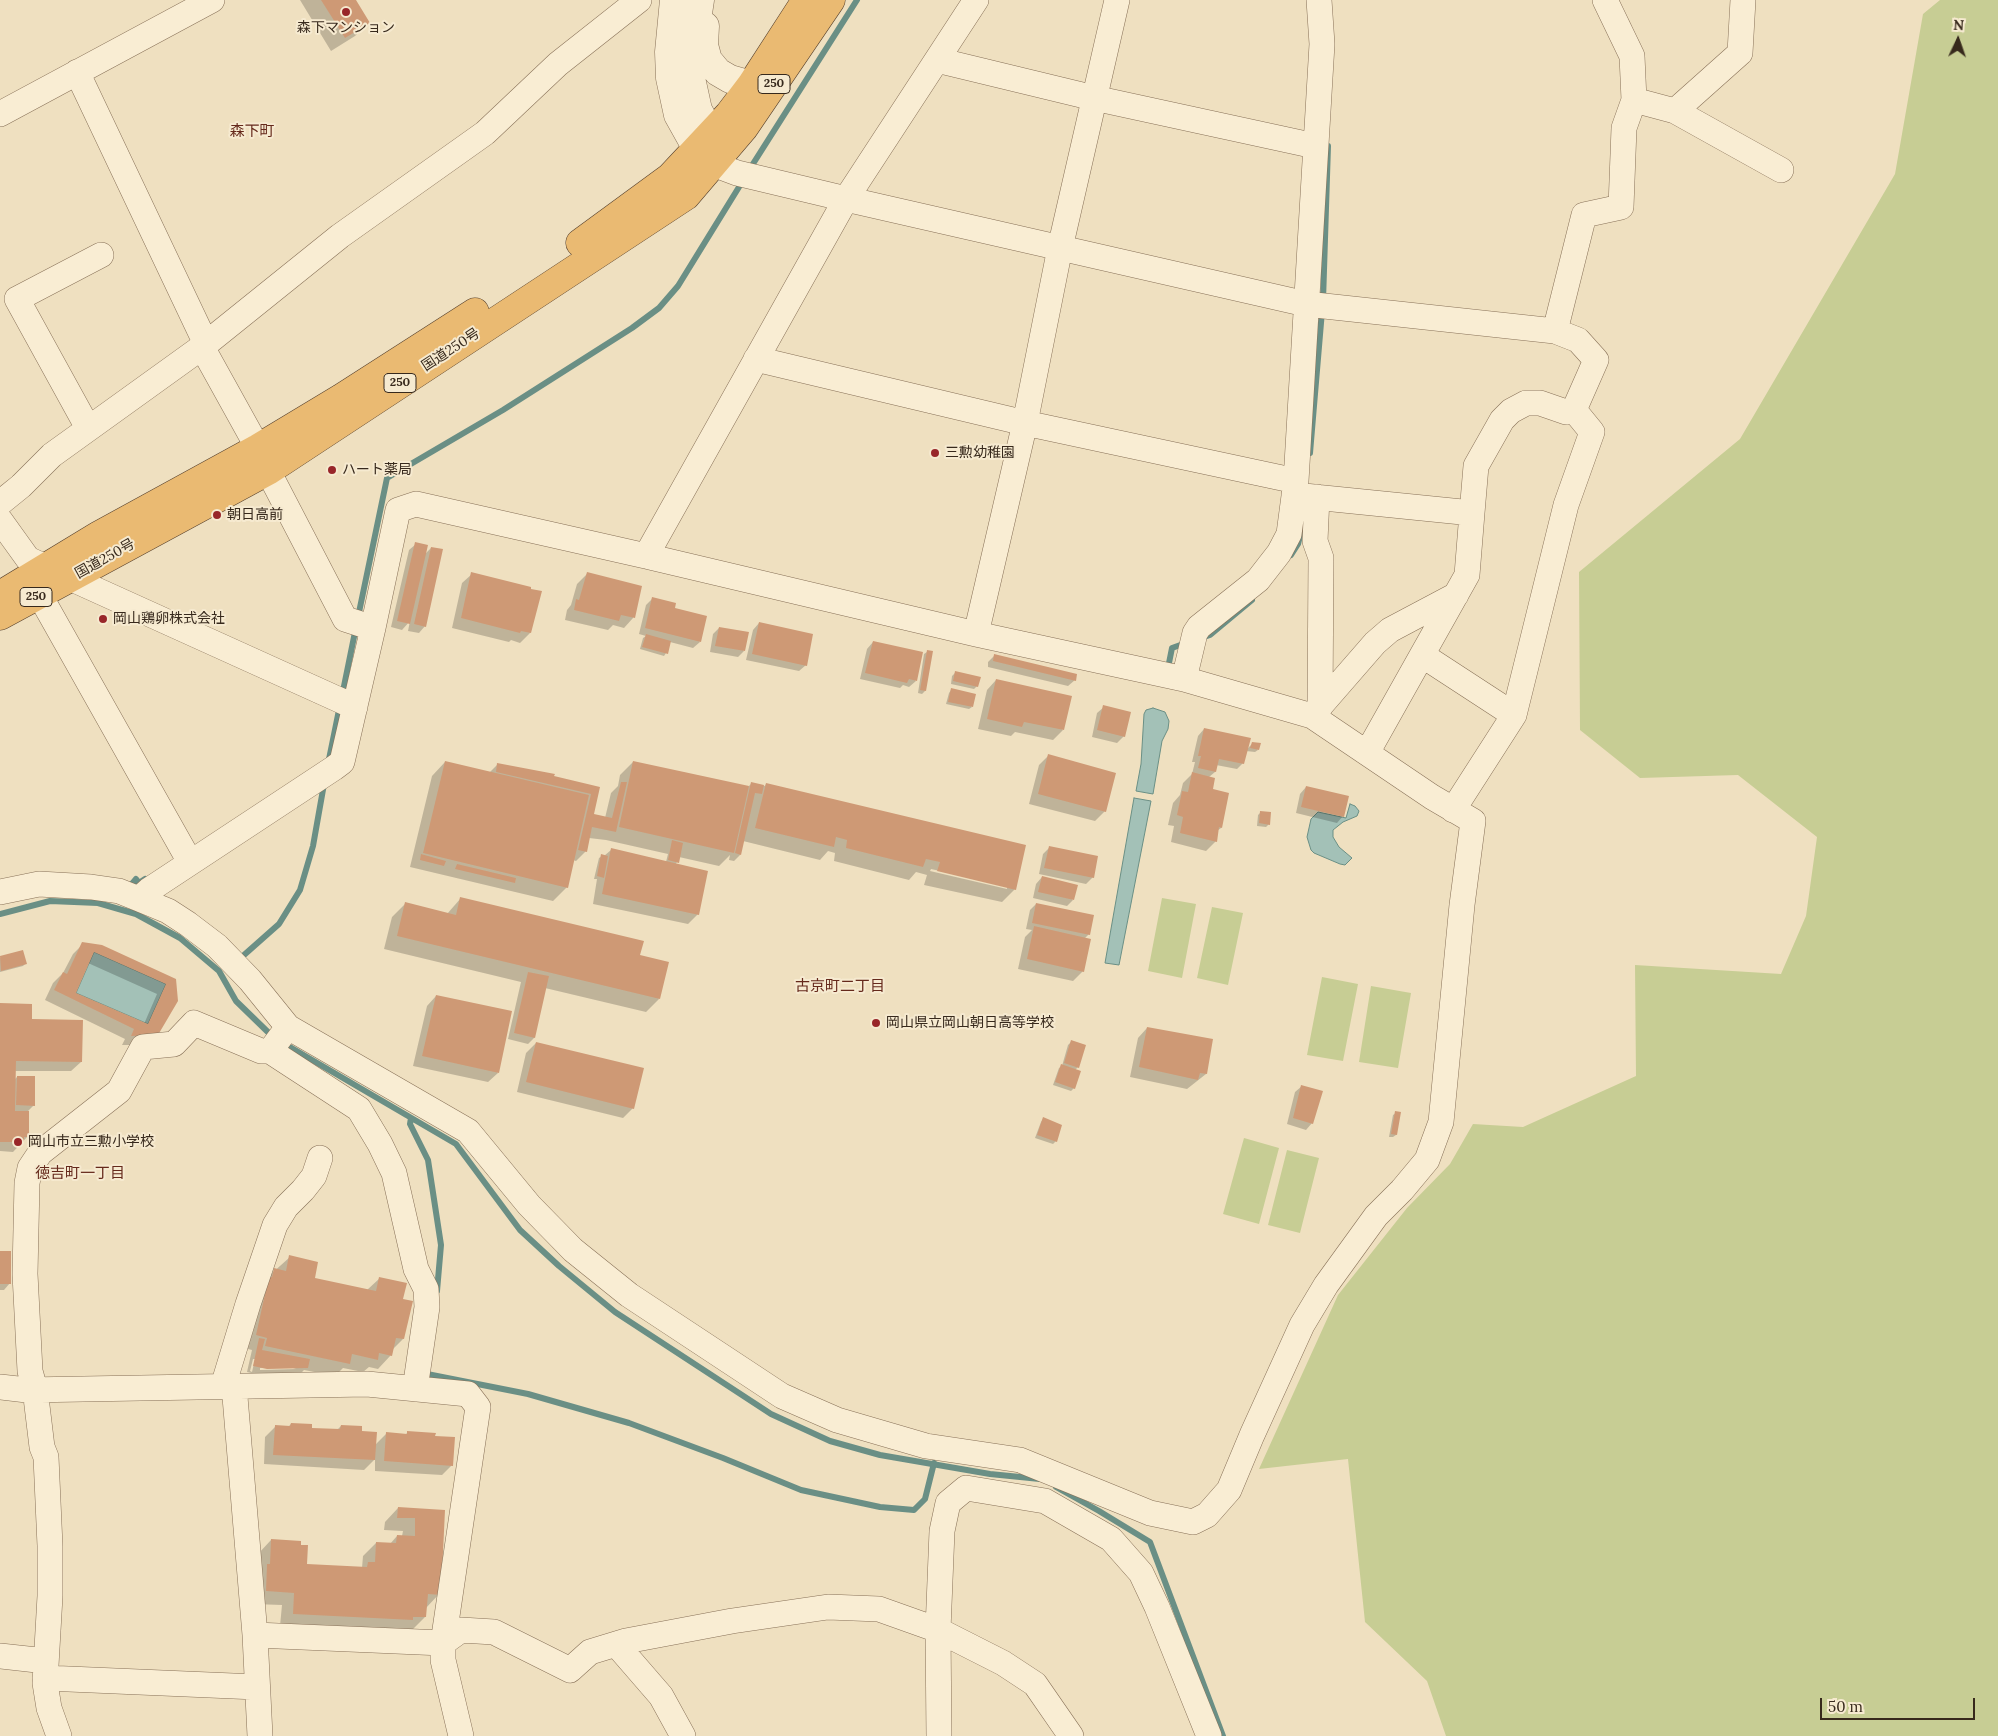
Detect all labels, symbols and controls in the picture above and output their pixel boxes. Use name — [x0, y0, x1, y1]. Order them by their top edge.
marker: 森下マンション — [340, 6, 352, 18]
north arrow — [1933, 15, 1983, 65]
text: N — [1953, 16, 1965, 34]
place label: 森下マンション — [297, 20, 395, 36]
road number: 250 — [758, 74, 790, 94]
district label: 森下町 — [230, 123, 274, 141]
street label: 国道250号 — [419, 325, 483, 375]
road number: 250 — [384, 373, 416, 392]
place label: 三勲幼稚園 — [945, 445, 1015, 461]
marker: 三勲幼稚園 — [929, 447, 941, 459]
place label: ハート薬局 — [342, 462, 412, 478]
marker: ハート薬局 — [326, 464, 338, 476]
place label: 朝日高前 — [227, 507, 283, 523]
marker: 朝日高前 — [211, 509, 223, 521]
street label: 国道250号 — [72, 536, 138, 582]
road number: 250 — [20, 588, 52, 606]
place label: 岡山鶏卵株式会社 — [113, 611, 225, 627]
marker: 岡山鶏卵株式会社 — [97, 613, 109, 625]
district label: 古京町二丁目 — [795, 978, 885, 996]
place label: 岡山県立岡山朝日高等学校 — [886, 1015, 1054, 1031]
marker: 岡山県立岡山朝日高等学校 — [870, 1017, 882, 1029]
place label: 岡山市立三勲小学校 — [28, 1134, 154, 1150]
marker: 岡山市立三勲小学校 — [12, 1136, 24, 1148]
district label: 徳吉町一丁目 — [35, 1165, 125, 1183]
scale bar — [1823, 1688, 1978, 1720]
text: 50 m — [1828, 1697, 1863, 1716]

